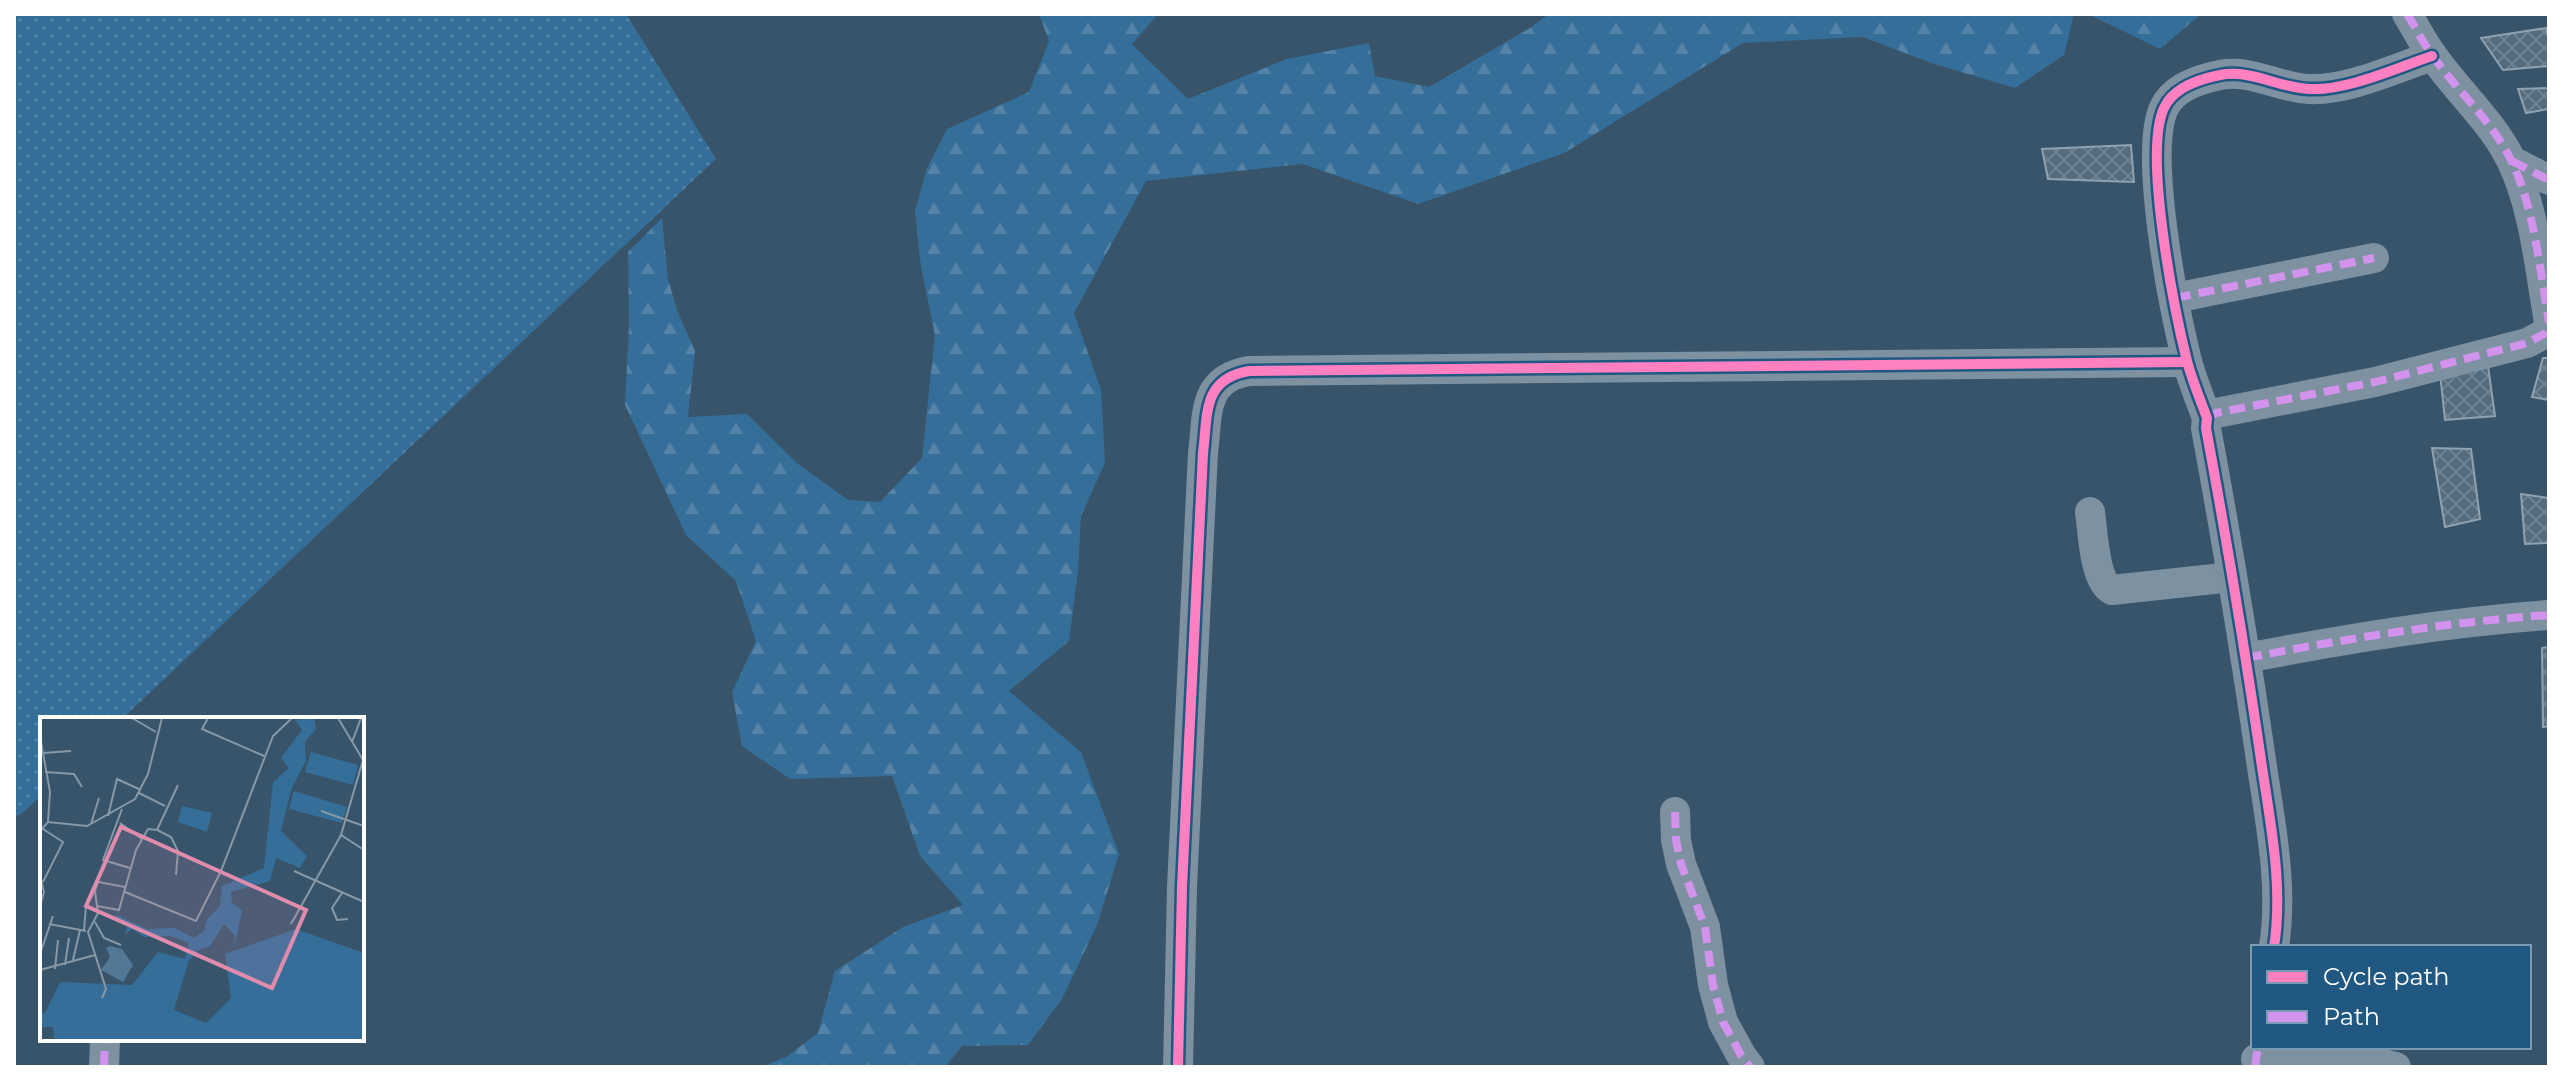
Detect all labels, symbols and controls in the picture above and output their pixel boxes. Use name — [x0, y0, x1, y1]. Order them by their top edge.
inset map — [40, 717, 364, 1041]
legend — [2251, 945, 2531, 1049]
text: Cycle path — [2323, 962, 2450, 991]
text: Path — [2323, 1002, 2380, 1031]

